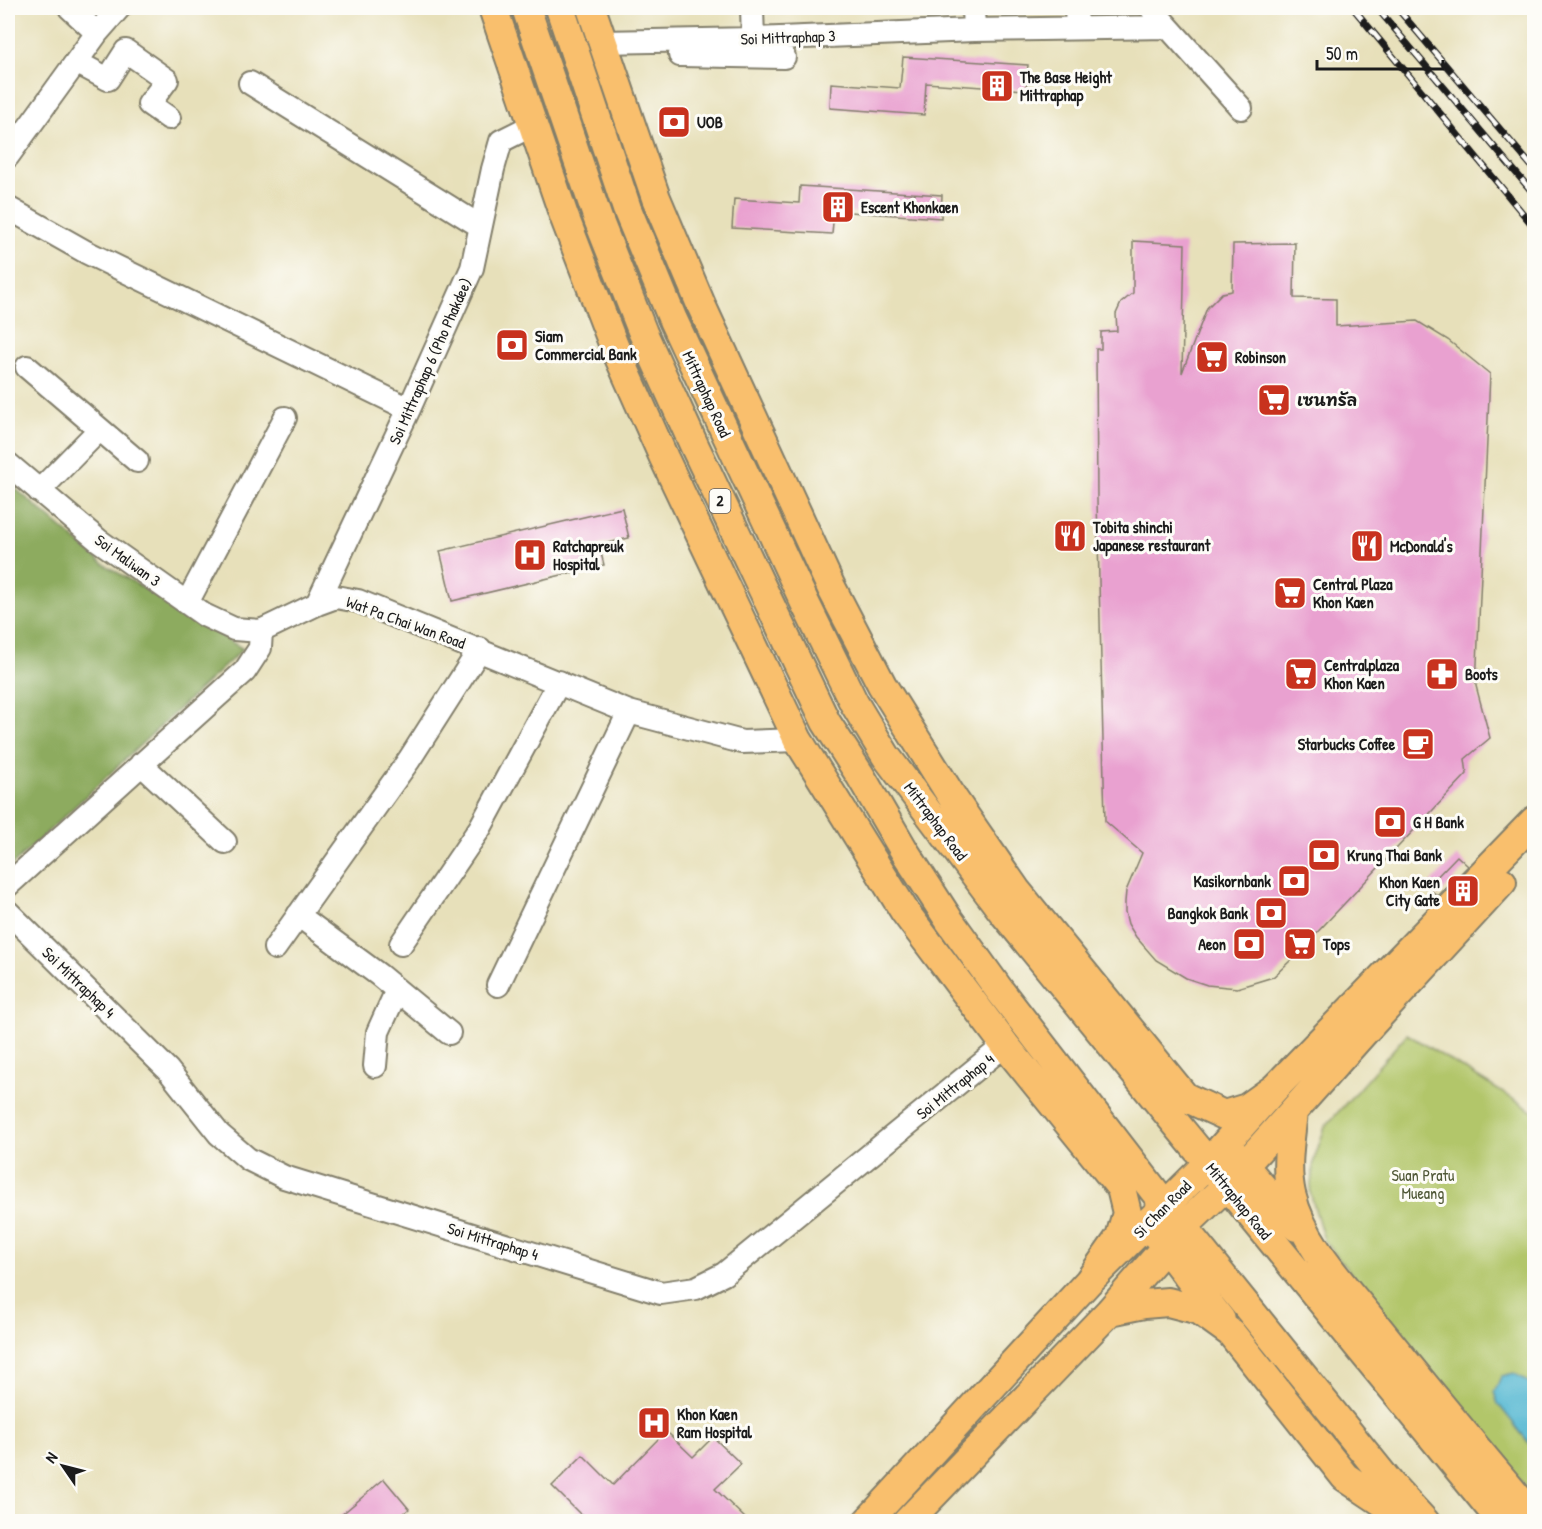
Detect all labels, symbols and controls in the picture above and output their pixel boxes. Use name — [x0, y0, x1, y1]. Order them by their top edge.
street label: Soi Mittraphap 3 — [740, 24, 836, 50]
scale bar — [1317, 33, 1443, 71]
text: 50 m — [1326, 41, 1358, 66]
place label: The Base Height Mittraphap — [1019, 66, 1112, 107]
building icon: The Base Height Mittraphap — [979, 68, 1015, 104]
bank icon: UOB — [656, 104, 692, 140]
place label: UOB — [697, 111, 723, 133]
building icon: Escent Khonkaen — [820, 189, 856, 225]
place label: Escent Khonkaen — [861, 196, 959, 218]
street label: Soi Mittraphap 6 (Pho Phakdee) — [383, 274, 477, 448]
place label: Siam Commercial Bank — [535, 325, 637, 365]
bank icon: Siam Commercial Bank — [494, 327, 530, 363]
supermarket icon: Robinson — [1194, 339, 1230, 375]
place label: Robinson — [1235, 346, 1286, 368]
street label: Mittraphap Road — [677, 347, 737, 441]
supermarket icon: เซนทรัล — [1256, 382, 1292, 418]
place label: เซนทรัล — [1297, 389, 1357, 411]
road number: 2 — [710, 489, 730, 513]
place label: Tobita shinchi Japanese restaurant — [1092, 516, 1211, 557]
restaurant icon: Tobita shinchi Japanese restaurant — [1052, 518, 1088, 554]
restaurant icon: McDonald's — [1349, 528, 1385, 564]
street label: Soi Maliwan 3 — [91, 529, 165, 591]
place label: Ratchapreuk Hospital — [553, 535, 624, 576]
place label: McDonald's — [1390, 535, 1453, 557]
hospital icon: Ratchapreuk Hospital — [512, 537, 548, 573]
place label: Central Plaza Khon Kaen — [1313, 573, 1393, 613]
supermarket icon: Central Plaza Khon Kaen — [1272, 575, 1308, 611]
street label: Wat Pa Chai Wan Road — [343, 590, 469, 654]
place label: Centralplaza Khon Kaen — [1324, 654, 1400, 694]
supermarket icon: Centralplaza Khon Kaen — [1283, 656, 1319, 692]
pharmacy icon: Boots — [1424, 656, 1460, 692]
place label: Boots — [1465, 663, 1499, 685]
cafe icon: Starbucks Coffee — [1400, 726, 1436, 762]
place label: Starbucks Coffee — [1298, 733, 1396, 755]
street label: Mittraphap Road — [899, 777, 973, 865]
bank icon: G H Bank — [1372, 804, 1408, 840]
place label: G H Bank — [1413, 811, 1464, 833]
bank icon: Krung Thai Bank — [1306, 837, 1342, 873]
place label: Krung Thai Bank — [1347, 844, 1442, 867]
bank icon: Kasikornbank — [1276, 863, 1312, 899]
place label: Kasikornbank — [1193, 870, 1271, 892]
place label: Khon Kaen City Gate — [1379, 871, 1441, 912]
building icon: Khon Kaen City Gate — [1445, 873, 1481, 909]
bank icon: Bangkok Bank — [1253, 895, 1289, 931]
place label: Bangkok Bank — [1168, 902, 1248, 925]
bank icon: Aeon — [1231, 926, 1267, 962]
supermarket icon: Tops — [1282, 926, 1318, 962]
place label: Aeon — [1198, 933, 1226, 955]
place label: Tops — [1322, 933, 1351, 956]
street label: Soi Mittraphap 4 — [38, 941, 120, 1023]
street label: Soi Mittraphap 4 — [912, 1048, 998, 1124]
street label: Mittraphap Road — [1201, 1158, 1277, 1244]
park label: Suan Pratu Mueang — [1392, 1164, 1455, 1204]
street label: Si Chan Road — [1128, 1175, 1196, 1243]
street label: Soi Mittraphap 4 — [445, 1217, 541, 1265]
place label: Khon Kaen Ram Hospital — [677, 1403, 752, 1444]
hospital icon: Khon Kaen Ram Hospital — [636, 1405, 672, 1441]
north arrow — [33, 1436, 93, 1496]
text: N — [39, 1447, 62, 1467]

